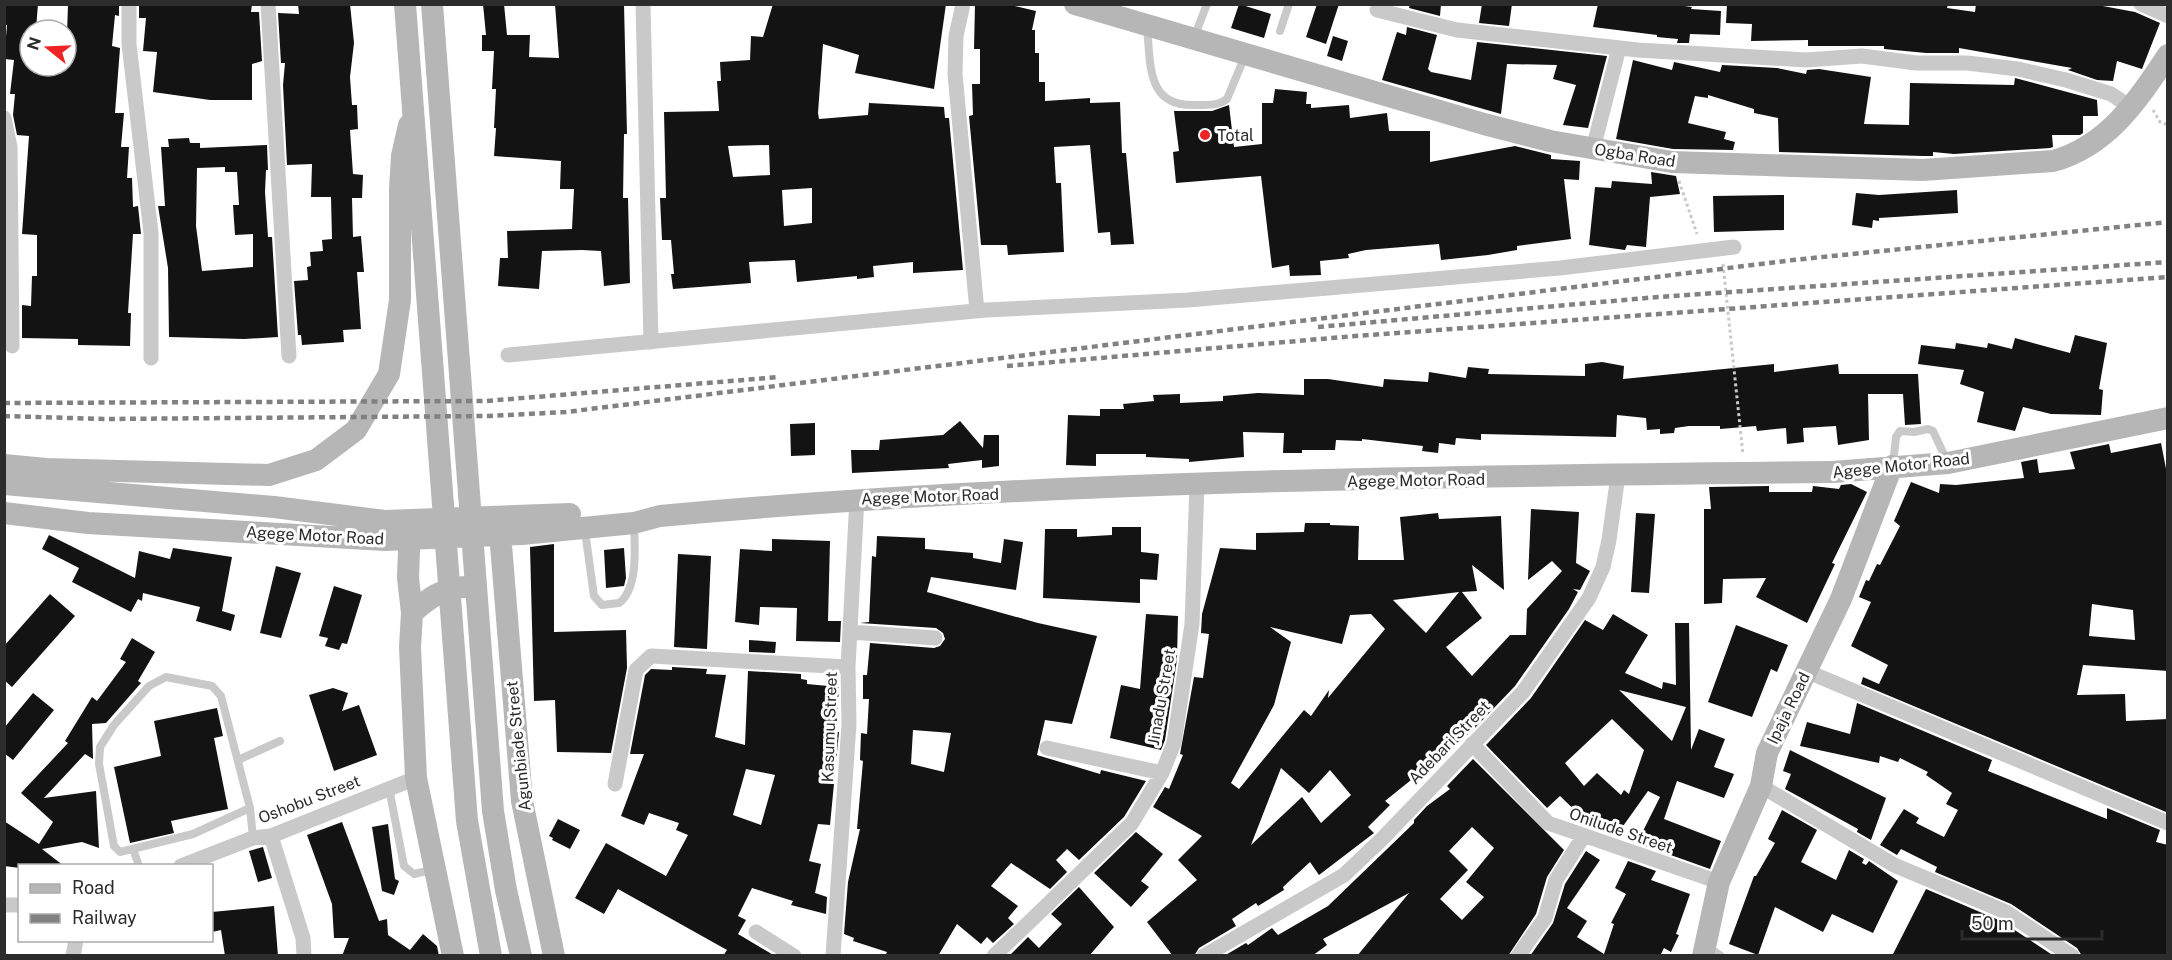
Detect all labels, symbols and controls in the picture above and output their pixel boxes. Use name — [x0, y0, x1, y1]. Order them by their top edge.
north arrow — [18, 18, 78, 78]
text: N — [23, 35, 45, 52]
place label: Total — [1217, 126, 1254, 145]
marker: Total — [1198, 128, 1212, 142]
street label: Ogba Road — [1593, 140, 1677, 171]
street label: Agege Motor Road — [1831, 449, 1971, 482]
street label: Agege Motor Road — [1347, 470, 1485, 491]
street label: Agege Motor Road — [861, 485, 999, 508]
street label: Agege Motor Road — [245, 522, 384, 549]
street label: Jinadu Street — [1144, 647, 1179, 747]
street label: Ipaja Road — [1763, 669, 1814, 747]
street label: Kasumu Street — [818, 671, 841, 783]
street label: Agunbiade Street — [502, 680, 535, 812]
street label: Adebari Street — [1405, 697, 1494, 788]
street label: Oshobu Street — [256, 771, 363, 828]
street label: Onilude Street — [1567, 804, 1675, 857]
legend — [18, 864, 213, 942]
text: Road — [72, 877, 115, 898]
scale bar — [1962, 903, 2102, 941]
text: Railway — [72, 907, 137, 928]
text: 50 m — [1971, 913, 2014, 934]

